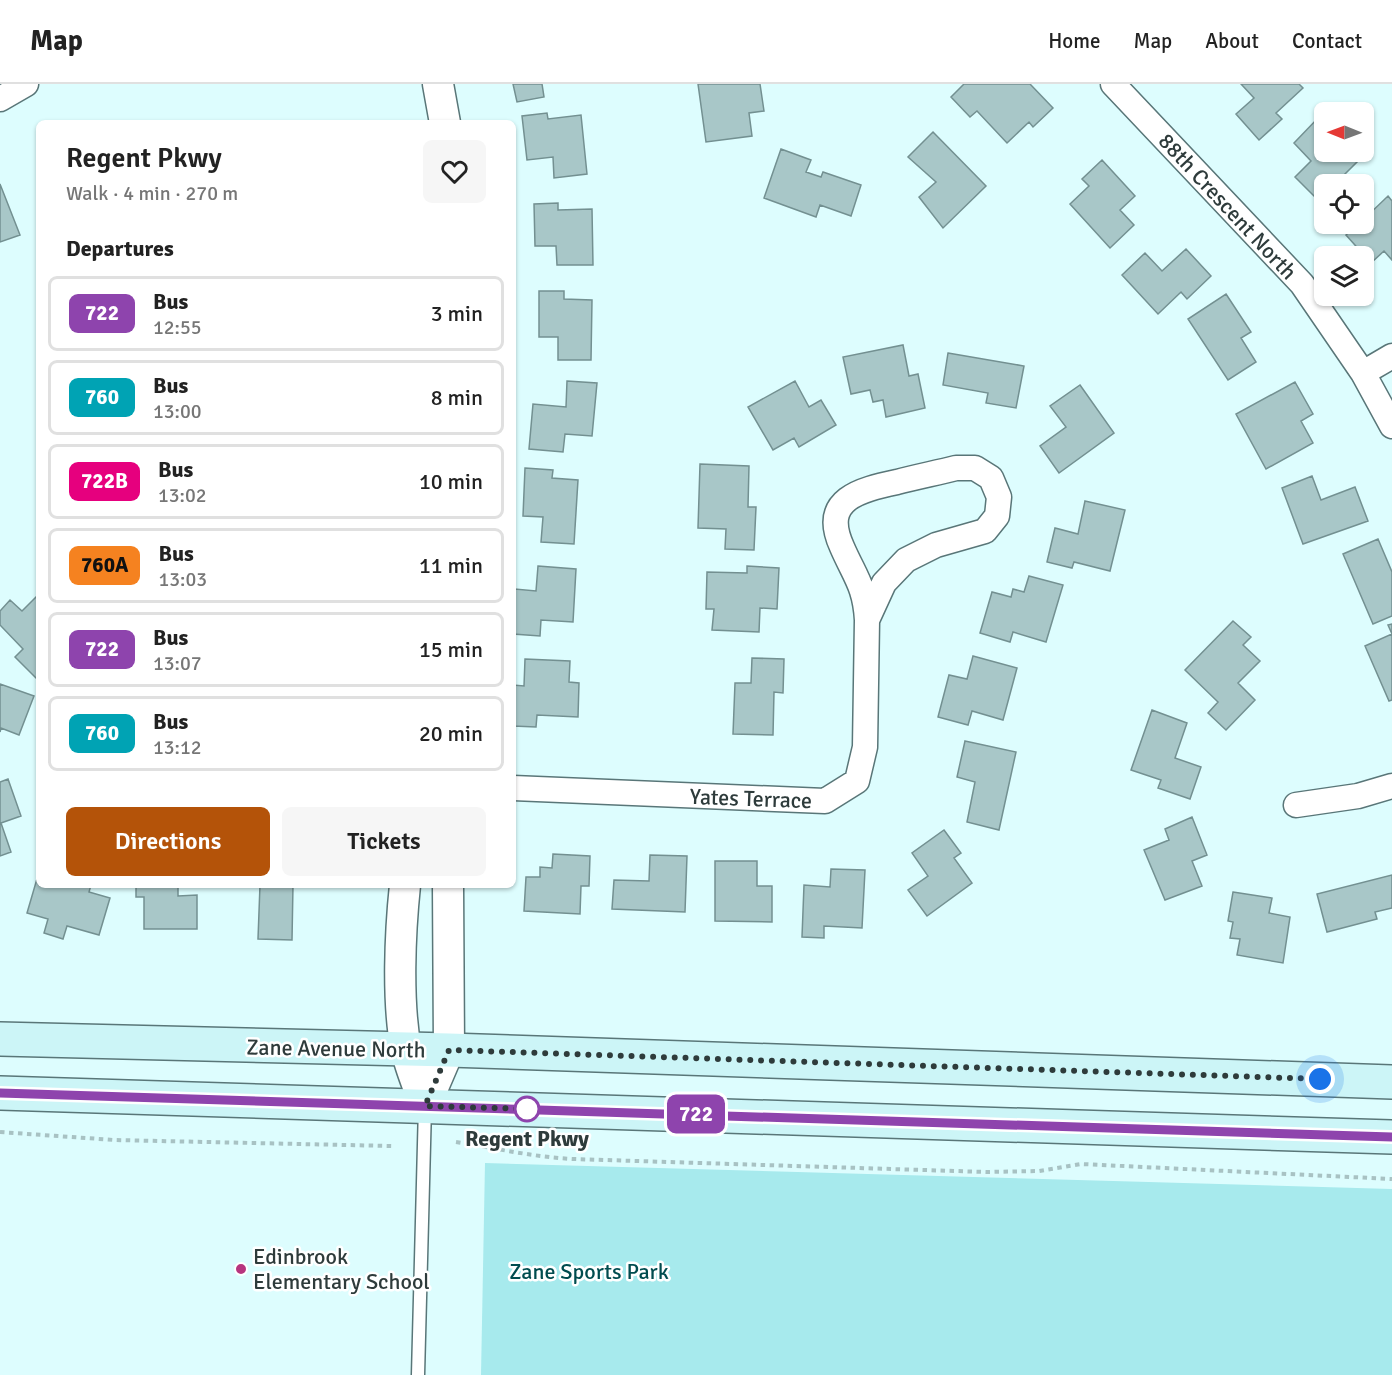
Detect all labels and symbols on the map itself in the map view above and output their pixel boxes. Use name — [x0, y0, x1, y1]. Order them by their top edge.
north arrow — [1314, 102, 1374, 162]
street label: 88th Crescent North — [1153, 128, 1302, 285]
street label: Yates Terrace — [689, 783, 813, 814]
street label: Zane Avenue North — [246, 1033, 426, 1064]
your location — [1305, 1064, 1335, 1094]
line badge: 722 — [662, 1094, 730, 1134]
marker: Regent Pkwy — [514, 1096, 540, 1122]
place label: Regent Pkwy — [465, 1125, 589, 1152]
place label: Edinbrook Elementary School — [253, 1243, 430, 1295]
park label: Zane Sports Park — [509, 1258, 669, 1285]
marker: Edinbrook Elementary School — [234, 1262, 248, 1276]

